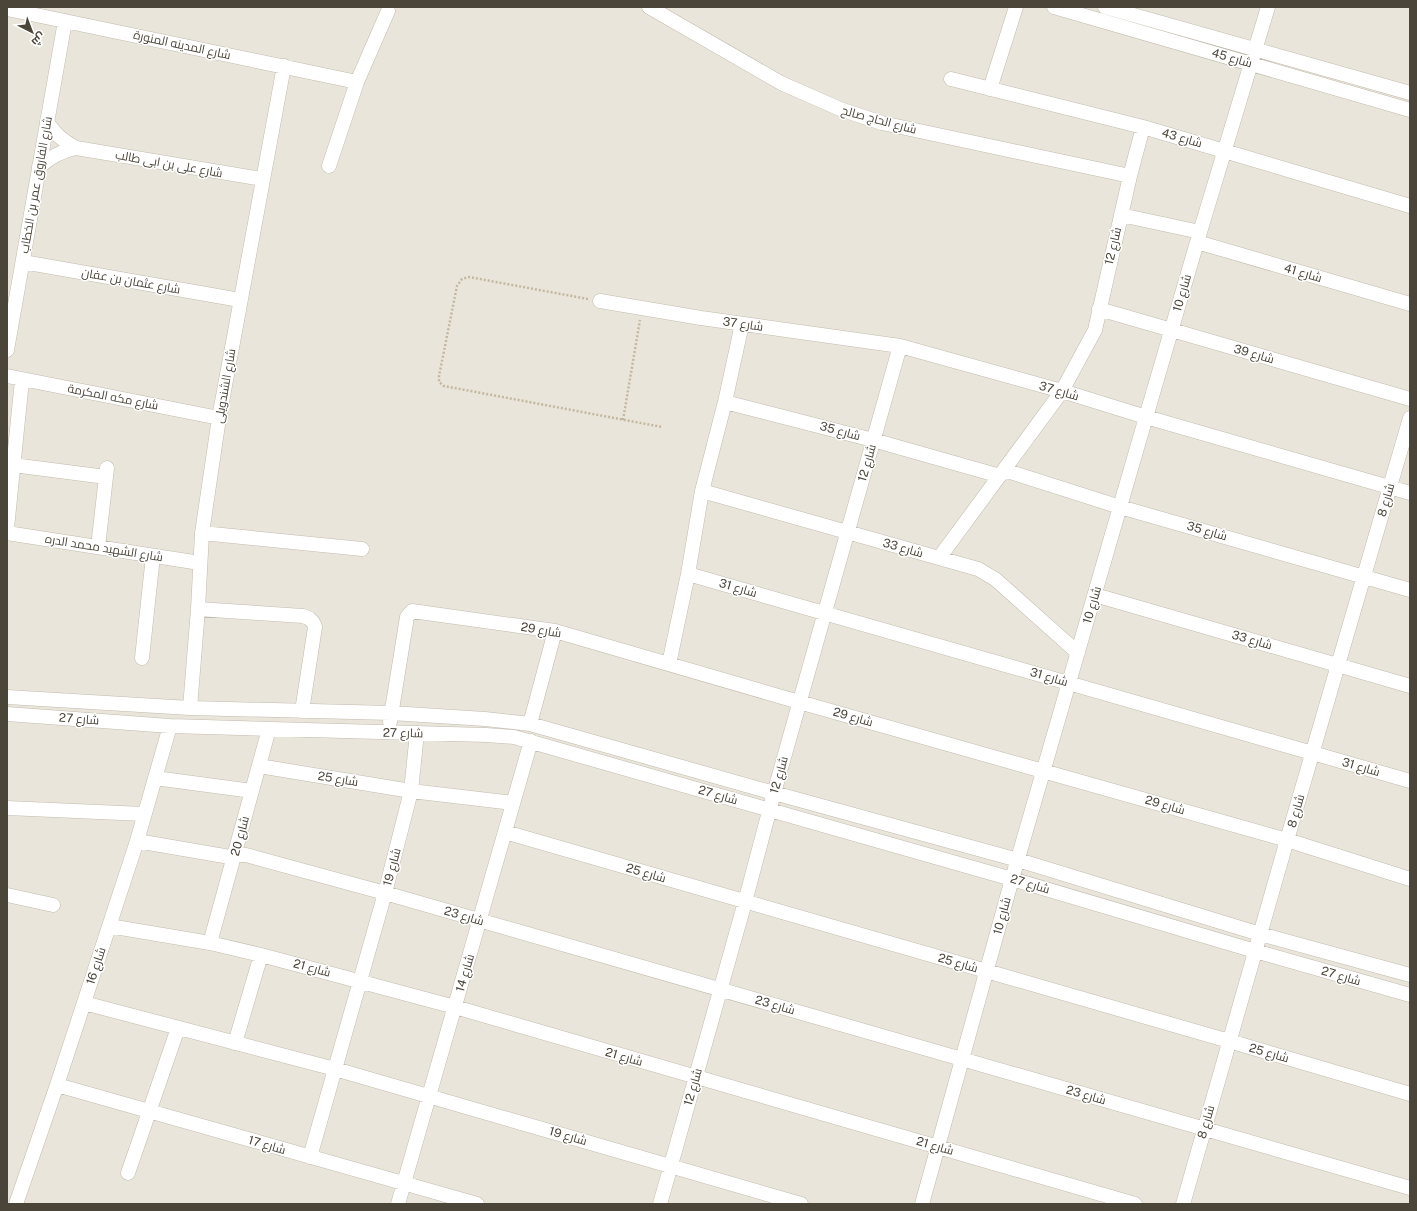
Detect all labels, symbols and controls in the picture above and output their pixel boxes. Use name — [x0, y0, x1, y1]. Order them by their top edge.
north arrow — [12, 12, 52, 52]
street label: شارع المدينه المنورة — [132, 28, 232, 63]
text: ش — [29, 30, 48, 49]
street label: شارع 45 — [1210, 46, 1254, 71]
street label: شارع الحاج صالح — [839, 103, 918, 138]
street label: شارع الفاروق عمر بن الخطاب — [17, 115, 56, 255]
street label: شارع 43 — [1160, 126, 1204, 151]
street label: شارع على بن ابى طالب — [114, 148, 224, 181]
street label: شارع 12 — [1102, 226, 1125, 266]
street label: شارع 41 — [1282, 261, 1324, 286]
street label: شارع عثمان بن عفان — [80, 265, 182, 298]
street label: شارع 10 — [1170, 273, 1195, 314]
street label: شارع 37 — [722, 314, 764, 335]
street label: شارع 39 — [1232, 342, 1276, 367]
street label: شارع الشندويلى — [212, 348, 239, 424]
street label: شارع 37 — [1037, 379, 1081, 404]
street label: شارع مكه المكرمة — [66, 381, 160, 414]
street label: شارع 35 — [818, 419, 862, 444]
street label: شارع 12 — [855, 443, 880, 484]
street label: شارع 8 — [1375, 482, 1398, 519]
street label: شارع 35 — [1185, 519, 1229, 544]
street label: شارع الشهيد محمد الدره — [44, 532, 164, 565]
street label: شارع 33 — [881, 536, 925, 561]
street label: شارع 31 — [717, 576, 759, 601]
street label: شارع 10 — [1080, 585, 1105, 626]
street label: شارع 29 — [520, 620, 562, 641]
street label: شارع 33 — [1230, 628, 1274, 653]
street label: شارع 31 — [1028, 665, 1070, 690]
street label: شارع 29 — [831, 705, 875, 730]
street label: شارع 27 — [58, 711, 100, 728]
street label: شارع 27 — [383, 726, 423, 741]
street label: شارع 12 — [767, 755, 792, 796]
street label: شارع 31 — [1340, 755, 1382, 780]
street label: شارع 25 — [316, 769, 359, 790]
street label: شارع 27 — [696, 783, 739, 808]
street label: شارع 29 — [1143, 793, 1187, 818]
street label: شارع 8 — [1285, 793, 1308, 830]
street label: شارع 20 — [228, 814, 253, 858]
street label: شارع 19 — [380, 847, 405, 888]
street label: شارع 25 — [624, 861, 668, 886]
street label: شارع 27 — [1008, 871, 1051, 898]
street label: شارع 10 — [990, 896, 1015, 937]
street label: شارع 23 — [442, 904, 486, 929]
street label: شارع 16 — [83, 945, 110, 987]
street label: شارع 25 — [936, 951, 980, 976]
street label: شارع 14 — [453, 952, 478, 994]
street label: شارع 21 — [291, 956, 332, 981]
street label: شارع 27 — [1319, 964, 1362, 989]
street label: شارع 23 — [753, 993, 797, 1018]
street label: شارع 25 — [1247, 1041, 1291, 1066]
street label: شارع 21 — [603, 1045, 644, 1070]
street label: شارع 12 — [681, 1067, 706, 1108]
street label: شارع 23 — [1064, 1083, 1108, 1108]
street label: شارع 8 — [1195, 1104, 1218, 1141]
street label: شارع 19 — [547, 1124, 589, 1149]
street label: شارع 17 — [246, 1133, 287, 1158]
street label: شارع 21 — [914, 1134, 955, 1159]

